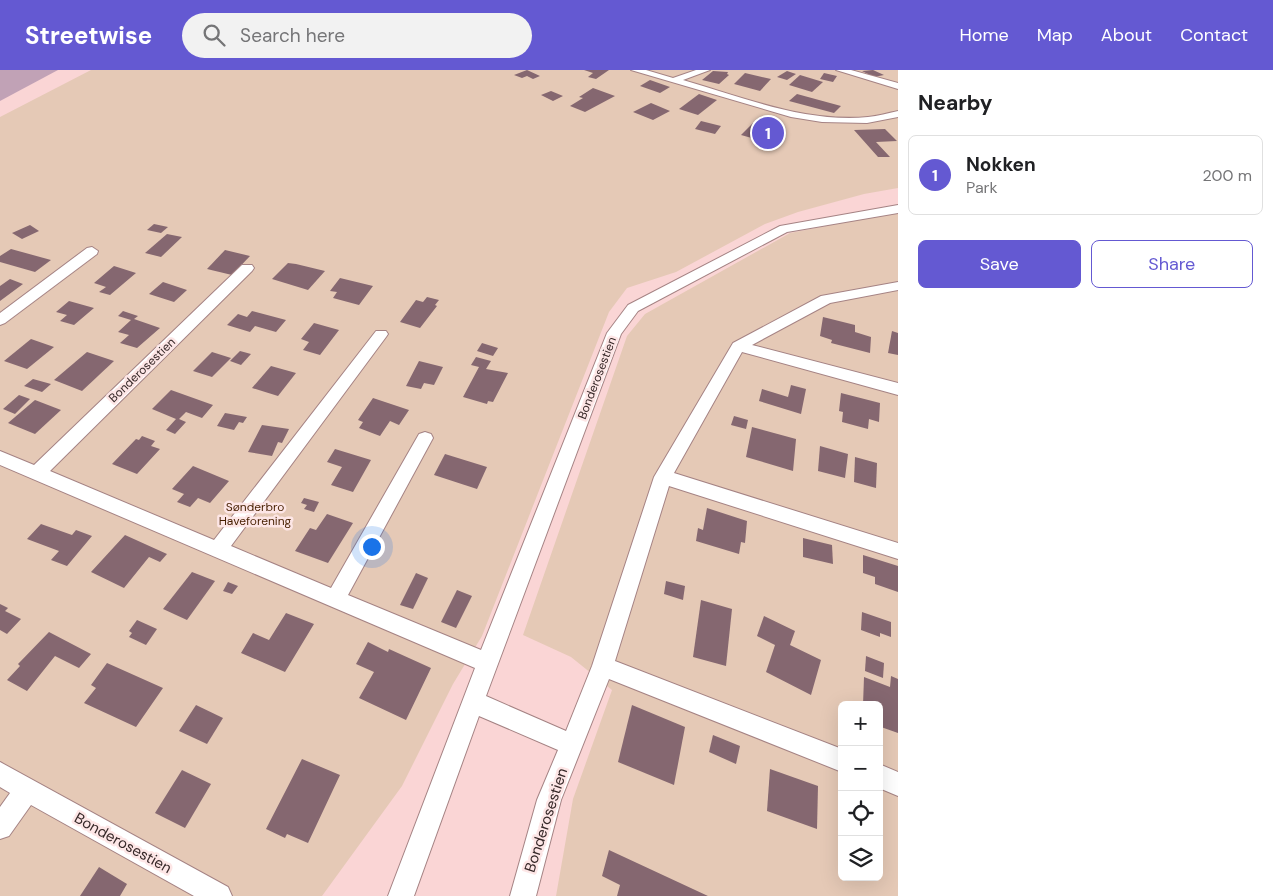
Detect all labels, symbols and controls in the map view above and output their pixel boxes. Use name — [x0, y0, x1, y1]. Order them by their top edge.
search box — [182, 13, 532, 58]
text: Streetwise — [25, 20, 152, 51]
icon: search — [200, 21, 228, 49]
text: Search here — [240, 23, 345, 48]
text: Home — [959, 23, 1009, 47]
text: Map — [1037, 23, 1073, 47]
text: About — [1101, 23, 1152, 47]
text: Contact — [1180, 23, 1248, 47]
text: Nearby — [918, 89, 992, 117]
pin: 1 — [752, 114, 784, 152]
text: Nokken — [966, 152, 1036, 177]
text: 1 — [932, 165, 938, 186]
text: 200 m — [1203, 165, 1252, 186]
text: Park — [966, 177, 998, 198]
button: Save — [918, 240, 1081, 288]
button: Share — [1091, 240, 1253, 288]
street label: Bonderosestien — [105, 334, 179, 406]
street label: Bonderosestien — [574, 335, 620, 421]
park label: Sønderbro Haveforening — [219, 499, 292, 529]
your location — [359, 534, 385, 560]
map controls — [838, 701, 883, 881]
button: + — [838, 701, 883, 746]
button: − — [838, 746, 883, 791]
street label: Bonderosestien — [520, 765, 572, 875]
button: locate — [838, 791, 883, 836]
street label: Bonderosestien — [71, 808, 175, 878]
button: layers — [838, 836, 883, 881]

